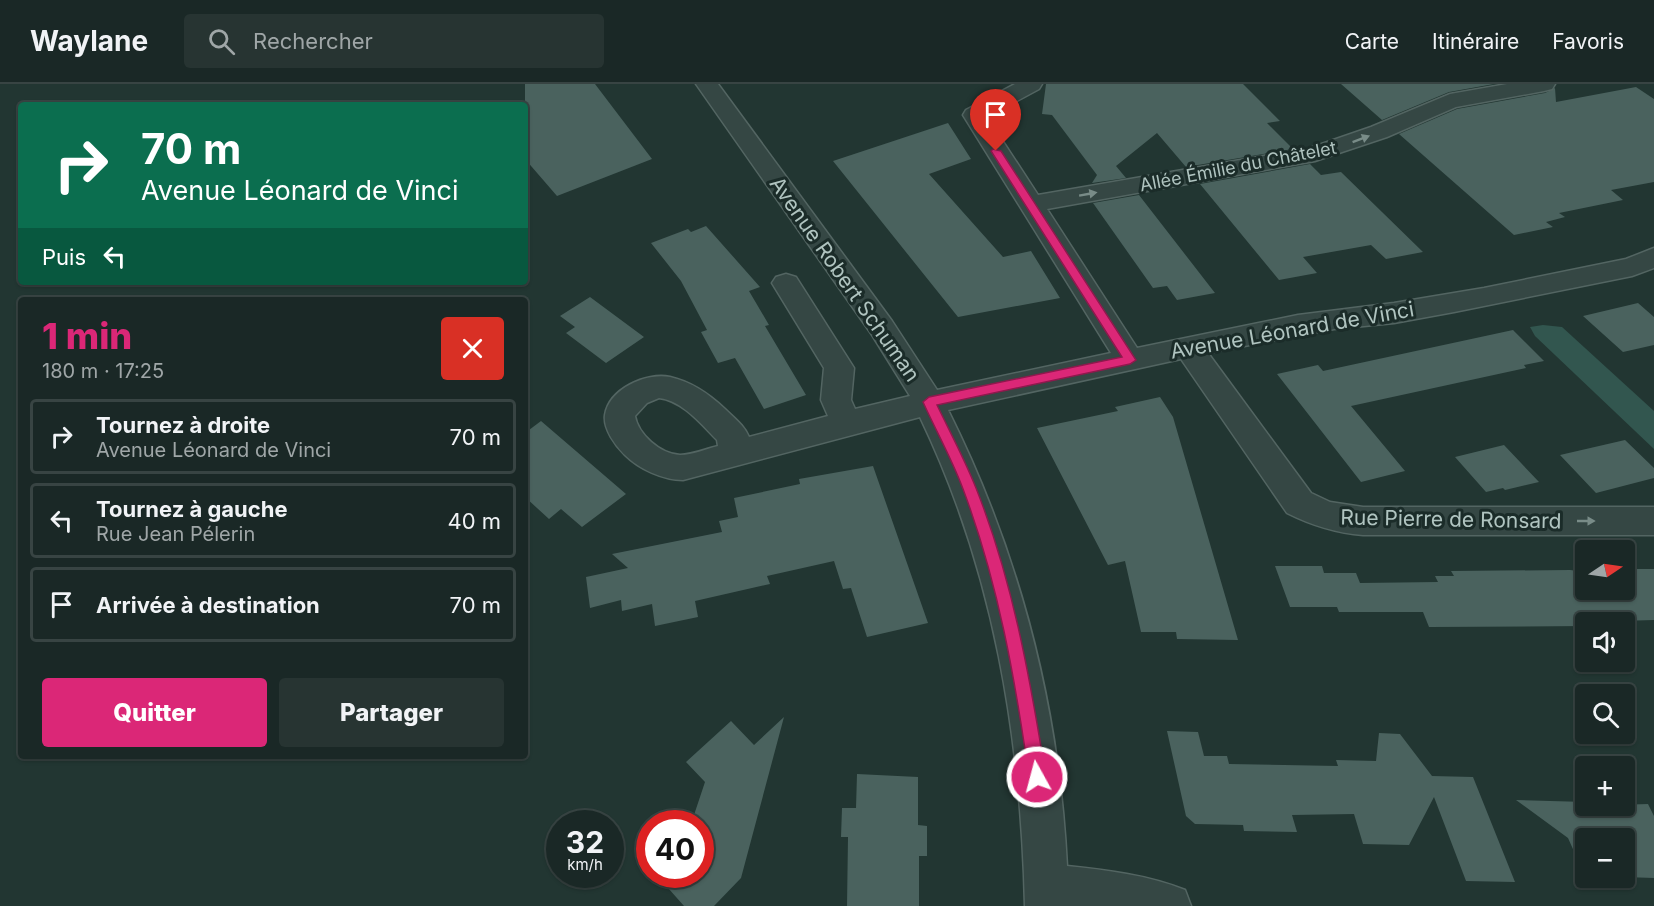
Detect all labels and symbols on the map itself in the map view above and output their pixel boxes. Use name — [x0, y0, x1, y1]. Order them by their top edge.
pin — [970, 89, 1021, 151]
one-way arrow — [1352, 134, 1370, 143]
street label: Allée Émilie du Châtelet — [1138, 136, 1338, 195]
street label: Avenue Robert Schuman — [765, 172, 925, 386]
one-way arrow — [1079, 189, 1098, 198]
street label: Avenue Léonard de Vinci — [1168, 296, 1416, 364]
street label: Rue Pierre de Ronsard — [1340, 505, 1562, 533]
one-way arrow — [1576, 516, 1595, 526]
north arrow — [1575, 540, 1635, 600]
position arrow — [1005, 745, 1069, 809]
speed limit sign: 40 — [636, 810, 714, 888]

